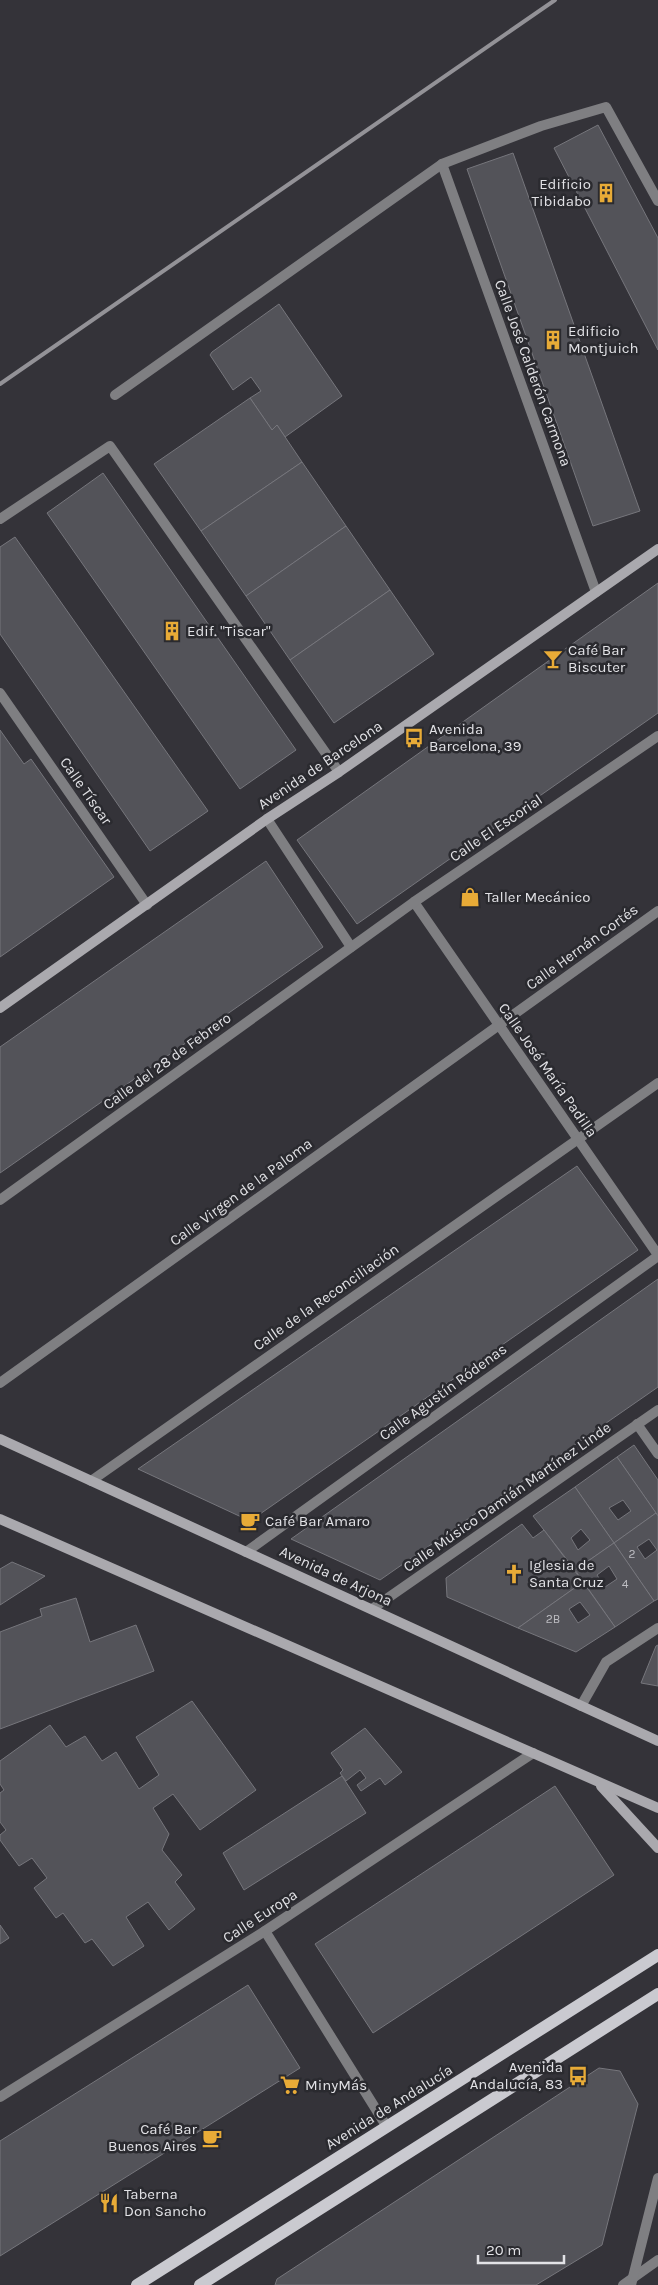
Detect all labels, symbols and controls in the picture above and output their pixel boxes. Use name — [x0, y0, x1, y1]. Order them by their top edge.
place label: Edificio Tibidabo — [531, 175, 591, 210]
building icon: Edificio Tibidabo — [595, 182, 617, 204]
street label: Calle José Calderón Carmona — [491, 277, 575, 469]
place label: Edificio Montjuich — [568, 322, 639, 357]
building icon: Edificio Montjuich — [542, 329, 564, 351]
building icon: Edif. "Tiscar" — [161, 620, 183, 642]
place label: Edif. "Tiscar" — [187, 622, 271, 640]
place label: Café Bar Biscuter — [568, 641, 626, 676]
bar icon: Café Bar Biscuter — [542, 648, 564, 670]
street label: Avenida de Barcelona — [254, 717, 386, 813]
place label: Avenida Barcelona, 39 — [429, 720, 521, 755]
bus stop icon: Avenida Barcelona, 39 — [403, 727, 425, 749]
street label: Calle Tíscar — [56, 754, 116, 829]
street label: Calle El Escorial — [446, 790, 546, 866]
shop icon: Taller Mecánico — [459, 886, 481, 908]
place label: Taller Mecánico — [485, 888, 590, 906]
street label: Calle Hernán Cortés — [522, 900, 642, 994]
street label: Calle José María Padilla — [495, 999, 601, 1141]
street label: Calle del 28 de Febrero — [99, 1008, 235, 1114]
street label: Calle Virgen de la Paloma — [166, 1134, 316, 1250]
street label: Calle de la Reconciliación — [250, 1240, 402, 1354]
street label: Calle Agustín Ródenas — [376, 1340, 510, 1444]
street label: Calle Músico Damián Martínez Linde — [400, 1418, 614, 1576]
cafe icon: Café Bar Amaro — [239, 1510, 261, 1532]
place label: Café Bar Amaro — [265, 1512, 370, 1530]
street label: Avenida de Arjona — [277, 1542, 395, 1610]
house number: 2 — [629, 1547, 636, 1561]
place label: Iglesia de Santa Cruz — [529, 1556, 604, 1591]
church icon: Iglesia de Santa Cruz — [503, 1563, 525, 1585]
house number: 4 — [622, 1577, 629, 1591]
house number: 2B — [546, 1612, 560, 1626]
street label: Calle Europa — [219, 1885, 301, 1947]
place label: Avenida Andalucía, 83 — [470, 2058, 563, 2093]
street label: Avenida de Andalucía — [322, 2061, 456, 2153]
bus stop icon: Avenida Andalucía, 83 — [567, 2065, 589, 2087]
supermarket icon: MinyMás — [279, 2074, 301, 2096]
place label: MinyMás — [305, 2076, 367, 2094]
place label: Café Bar Buenos Aires — [108, 2120, 198, 2155]
cafe icon: Café Bar Buenos Aires — [201, 2127, 223, 2149]
place label: Taberna Don Sancho — [124, 2185, 206, 2220]
restaurant icon: Taberna Don Sancho — [98, 2192, 120, 2214]
scale bar — [478, 2232, 564, 2264]
text: 20 m — [486, 2241, 521, 2259]

